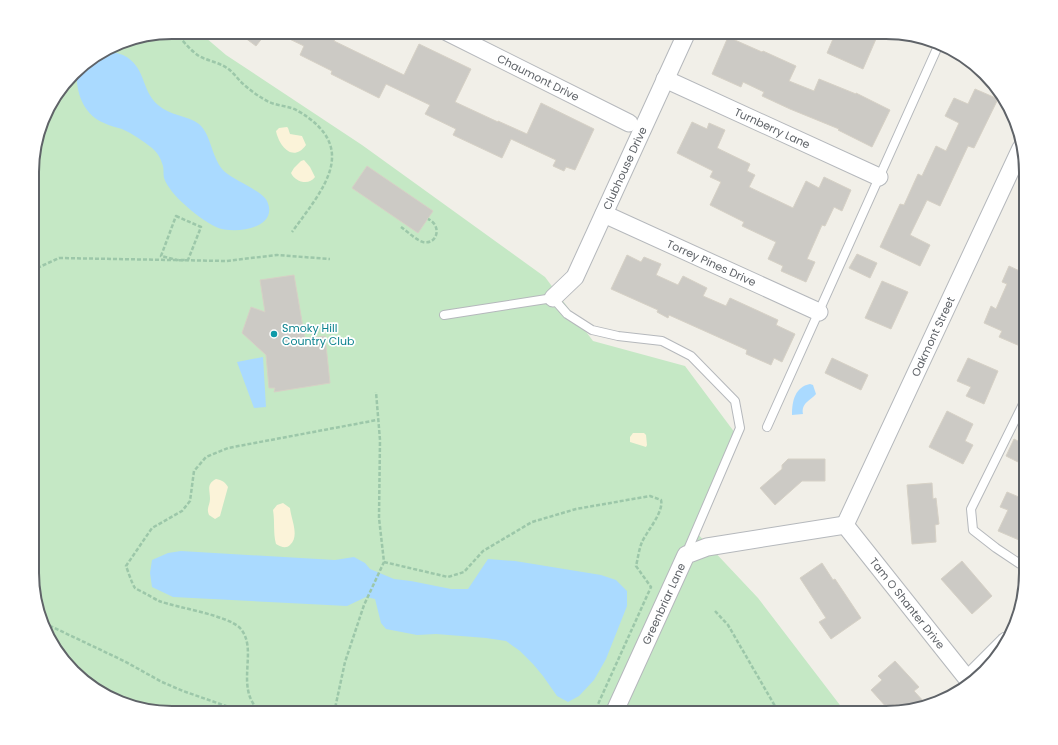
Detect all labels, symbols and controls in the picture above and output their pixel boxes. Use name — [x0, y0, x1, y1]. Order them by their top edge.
street label: Chaumont Drive — [494, 50, 582, 105]
street label: Turnberry Lane — [732, 104, 813, 153]
street label: Clubhouse Drive — [599, 124, 651, 212]
street label: Torrey Pines Drive — [664, 236, 759, 290]
street label: Oakmont Street — [907, 294, 959, 379]
place label: Smoky Hill Country Club — [282, 320, 355, 349]
marker: Smoky Hill Country Club — [269, 329, 279, 339]
street label: Tam O Shanter Drive — [866, 554, 949, 653]
street label: Greenbriar Lane — [638, 560, 689, 647]

